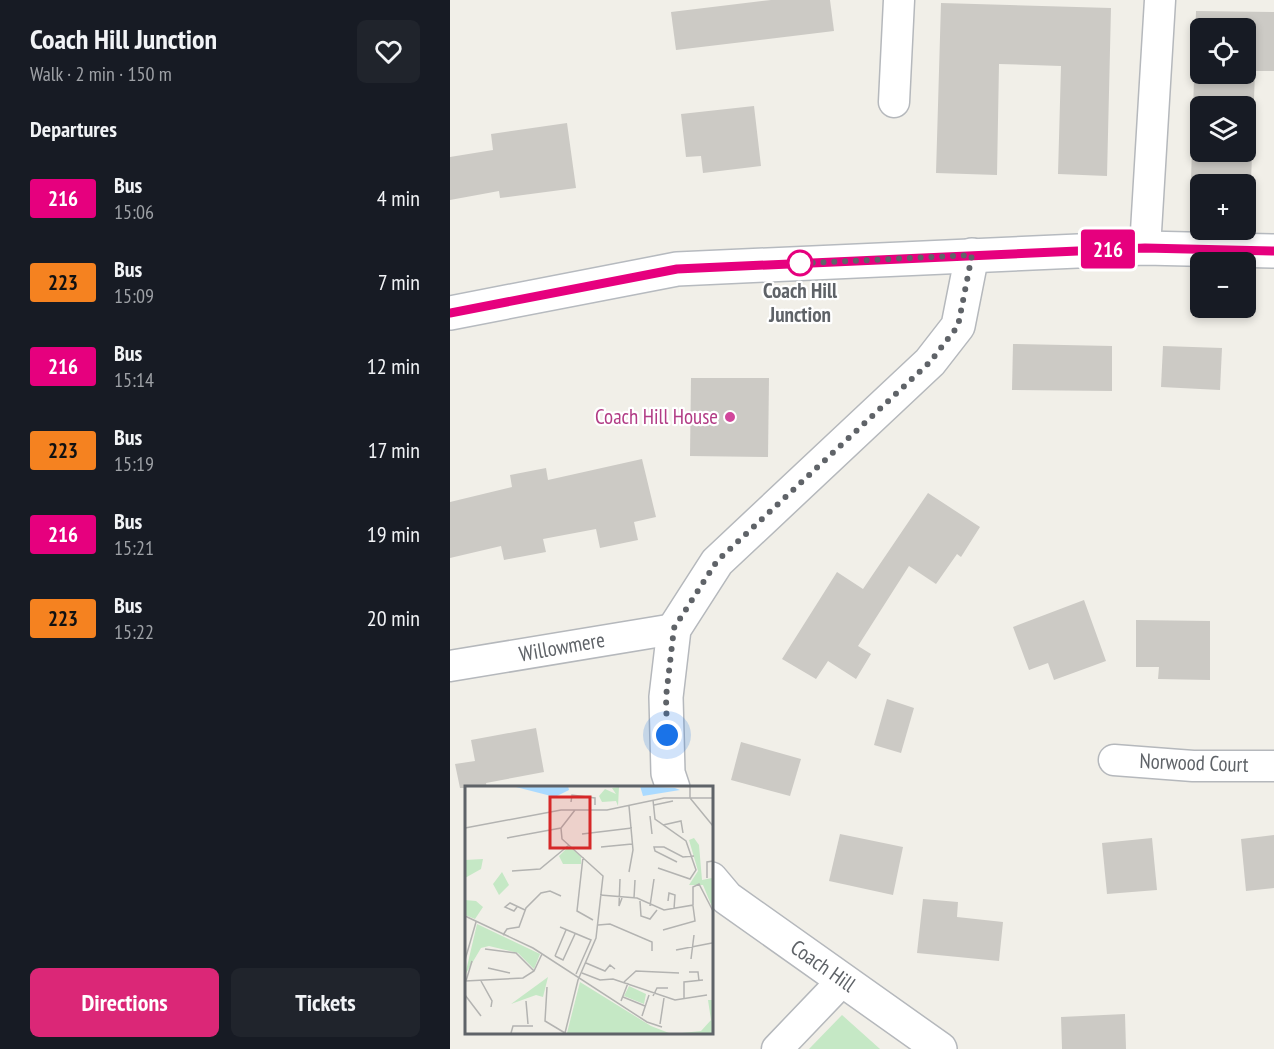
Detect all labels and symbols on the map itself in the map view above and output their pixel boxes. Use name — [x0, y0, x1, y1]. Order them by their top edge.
line badge: 216 — [1074, 230, 1142, 268]
marker: Coach Hill Junction — [787, 250, 813, 276]
place label: Coach Hill Junction — [763, 277, 838, 328]
place label: Coach Hill House — [595, 403, 718, 430]
marker: Coach Hill House — [723, 410, 737, 424]
street label: Willowmere — [517, 626, 607, 667]
your location — [652, 720, 682, 750]
street label: Norwood Court — [1139, 747, 1249, 778]
inset map — [465, 786, 712, 1034]
street label: Coach Hill — [786, 934, 861, 998]

